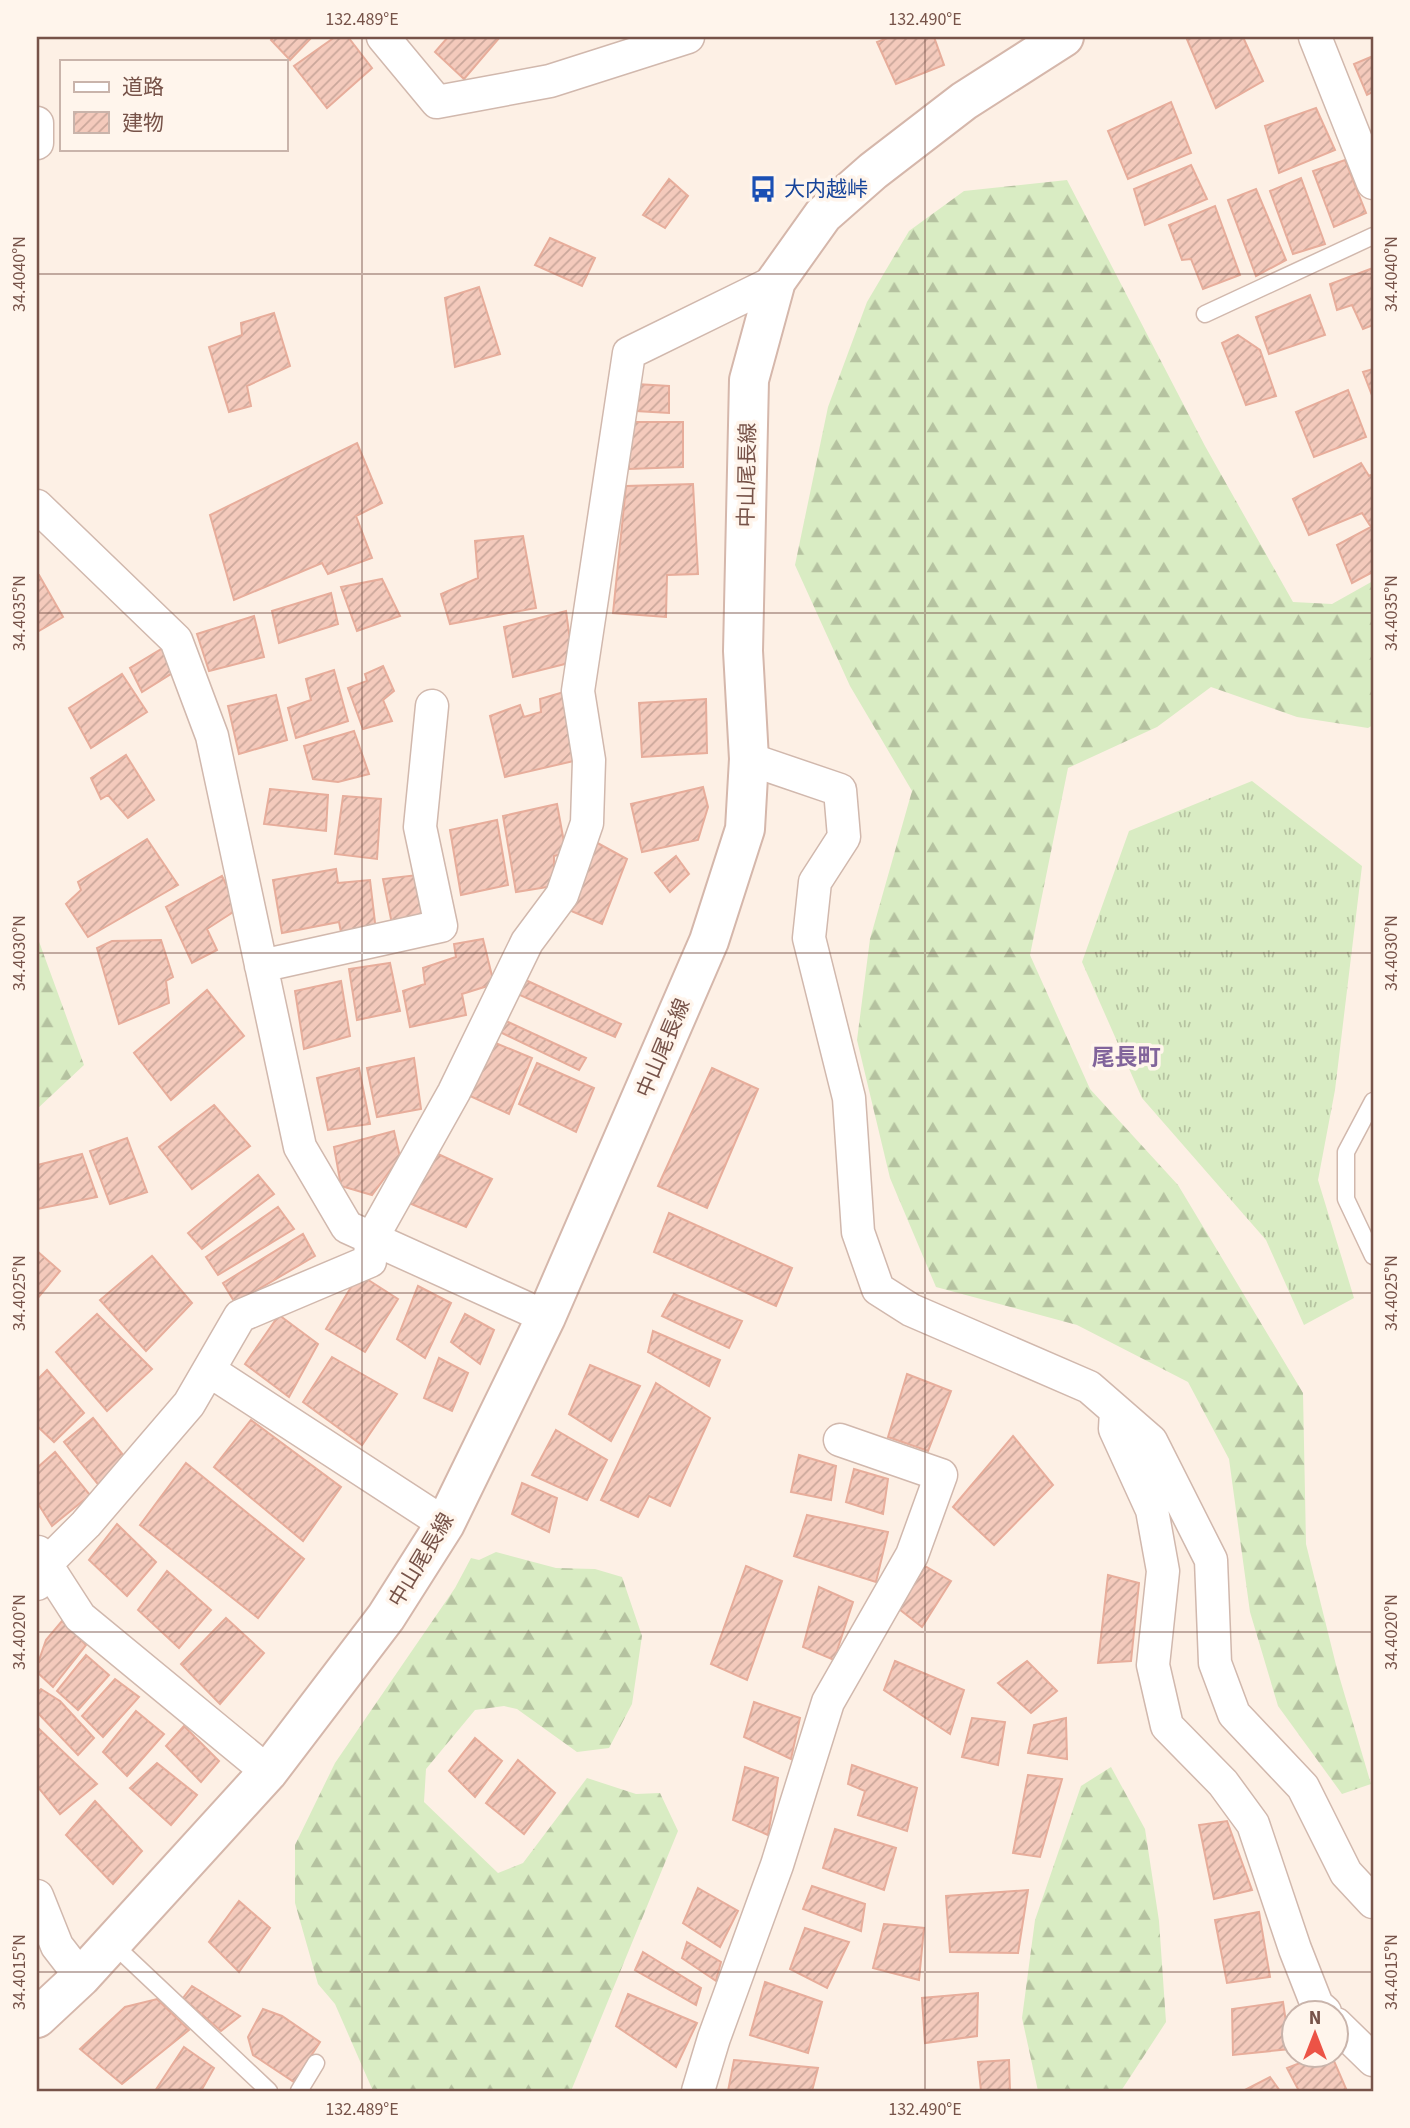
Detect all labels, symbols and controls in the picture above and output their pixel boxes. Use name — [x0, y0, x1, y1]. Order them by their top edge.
text: 132.489°E — [325, 7, 399, 32]
text: 132.490°E — [888, 7, 962, 32]
legend — [60, 60, 287, 150]
text: 道路 — [122, 72, 164, 102]
text: 建物 — [122, 108, 164, 138]
bus stop icon: 大内越峠 — [748, 174, 778, 204]
place label: 大内越峠 — [784, 174, 868, 204]
text: 34.4040°N — [7, 236, 32, 312]
text: 34.4040°N — [1379, 236, 1404, 312]
street label: 中山尾長線 — [731, 422, 763, 528]
text: 34.4035°N — [7, 575, 32, 651]
text: 34.4035°N — [1379, 575, 1404, 651]
text: 34.4030°N — [7, 915, 32, 991]
text: 34.4030°N — [1379, 915, 1404, 991]
street label: 中山尾長線 — [629, 994, 697, 1102]
district label: 尾長町 — [1092, 1041, 1161, 1074]
text: 34.4025°N — [7, 1255, 32, 1331]
text: 34.4025°N — [1379, 1255, 1404, 1331]
street label: 中山尾長線 — [381, 1507, 461, 1613]
text: 34.4020°N — [7, 1594, 32, 1670]
text: 34.4020°N — [1379, 1594, 1404, 1670]
text: 34.4015°N — [7, 1934, 32, 2010]
text: 34.4015°N — [1379, 1934, 1404, 2010]
north arrow — [1280, 1998, 1350, 2068]
text: N — [1309, 2005, 1321, 2032]
text: 132.489°E — [325, 2097, 399, 2122]
text: 132.490°E — [888, 2097, 962, 2122]

